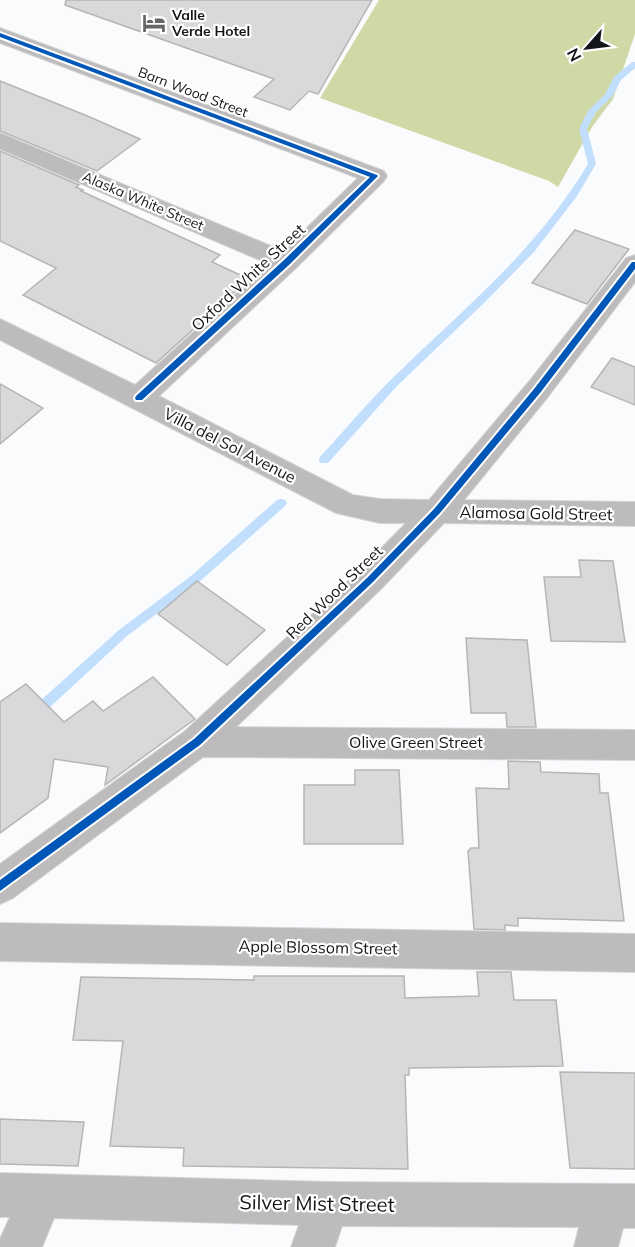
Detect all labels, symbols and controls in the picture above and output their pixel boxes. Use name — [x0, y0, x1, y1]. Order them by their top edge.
place label: Valle Verde Hotel — [171, 6, 250, 40]
hotel icon: Valle Verde Hotel — [141, 10, 167, 36]
north arrow — [557, 18, 617, 78]
text: N — [562, 45, 585, 65]
street label: Barn Wood Street — [135, 63, 251, 121]
street label: Alaska White Street — [80, 167, 206, 235]
street label: Oxford White Street — [187, 219, 309, 335]
street label: Villa del Sol Avenue — [161, 403, 299, 487]
street label: Alamosa Gold Street — [459, 502, 613, 524]
street label: Red Wood Street — [282, 541, 387, 643]
street label: Olive Green Street — [349, 732, 483, 752]
street label: Apple Blossom Street — [238, 936, 398, 958]
street label: Silver Mist Street — [239, 1189, 395, 1217]

